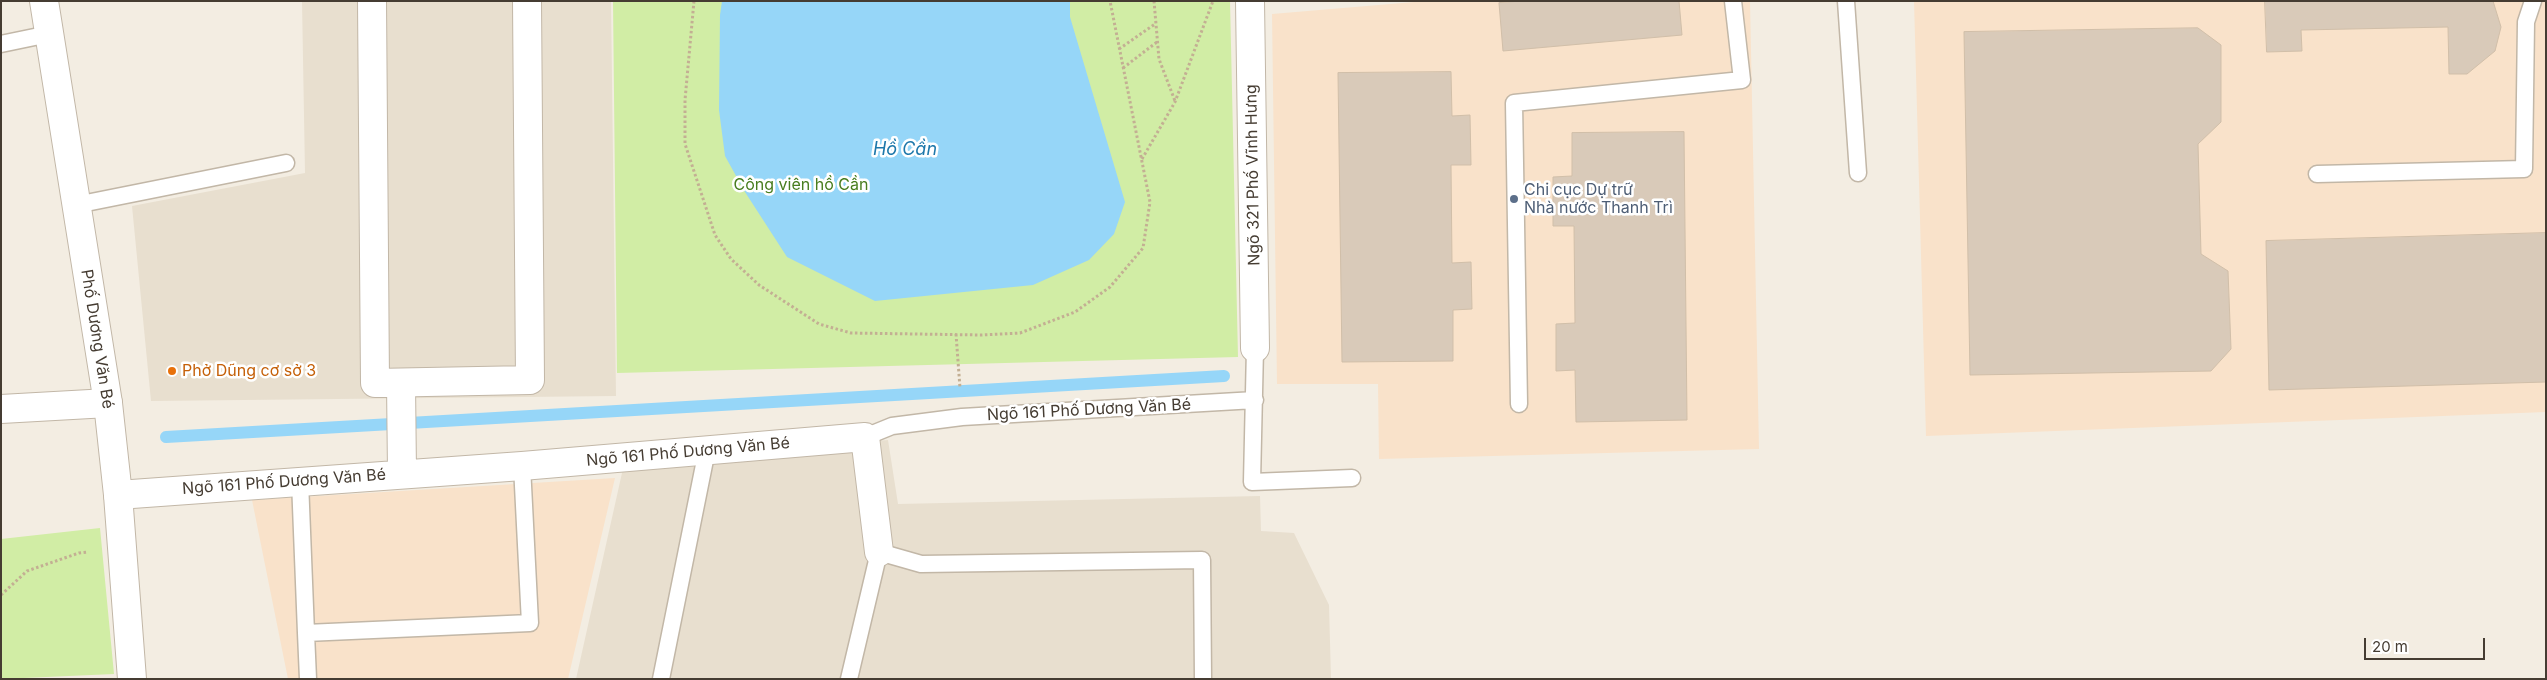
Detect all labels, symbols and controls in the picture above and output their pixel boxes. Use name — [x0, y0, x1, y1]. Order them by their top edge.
street label: Ngõ 321 Phố Vĩnh Hưng — [1242, 84, 1264, 266]
water label: Hồ Cần — [873, 139, 937, 161]
park label: Công viên hồ Cần — [734, 175, 868, 195]
place label: Chi cục Dự trữ Nhà nước Thanh Trì — [1524, 180, 1673, 218]
marker: Chi cục Dự trữ Nhà nước Thanh Trì — [1508, 193, 1520, 205]
street label: Phố Dương Văn Bé — [76, 268, 118, 410]
place label: Phở Dũng cơ sở 3 — [182, 361, 316, 381]
marker: Phở Dũng cơ sở 3 — [166, 365, 178, 377]
street label: Ngõ 161 Phố Dương Văn Bé — [986, 395, 1192, 425]
street label: Ngõ 161 Phố Dương Văn Bé — [585, 434, 791, 470]
street label: Ngõ 161 Phố Dương Văn Bé — [181, 465, 387, 499]
scale bar — [2367, 628, 2488, 660]
text: 20 m — [2372, 637, 2408, 656]

